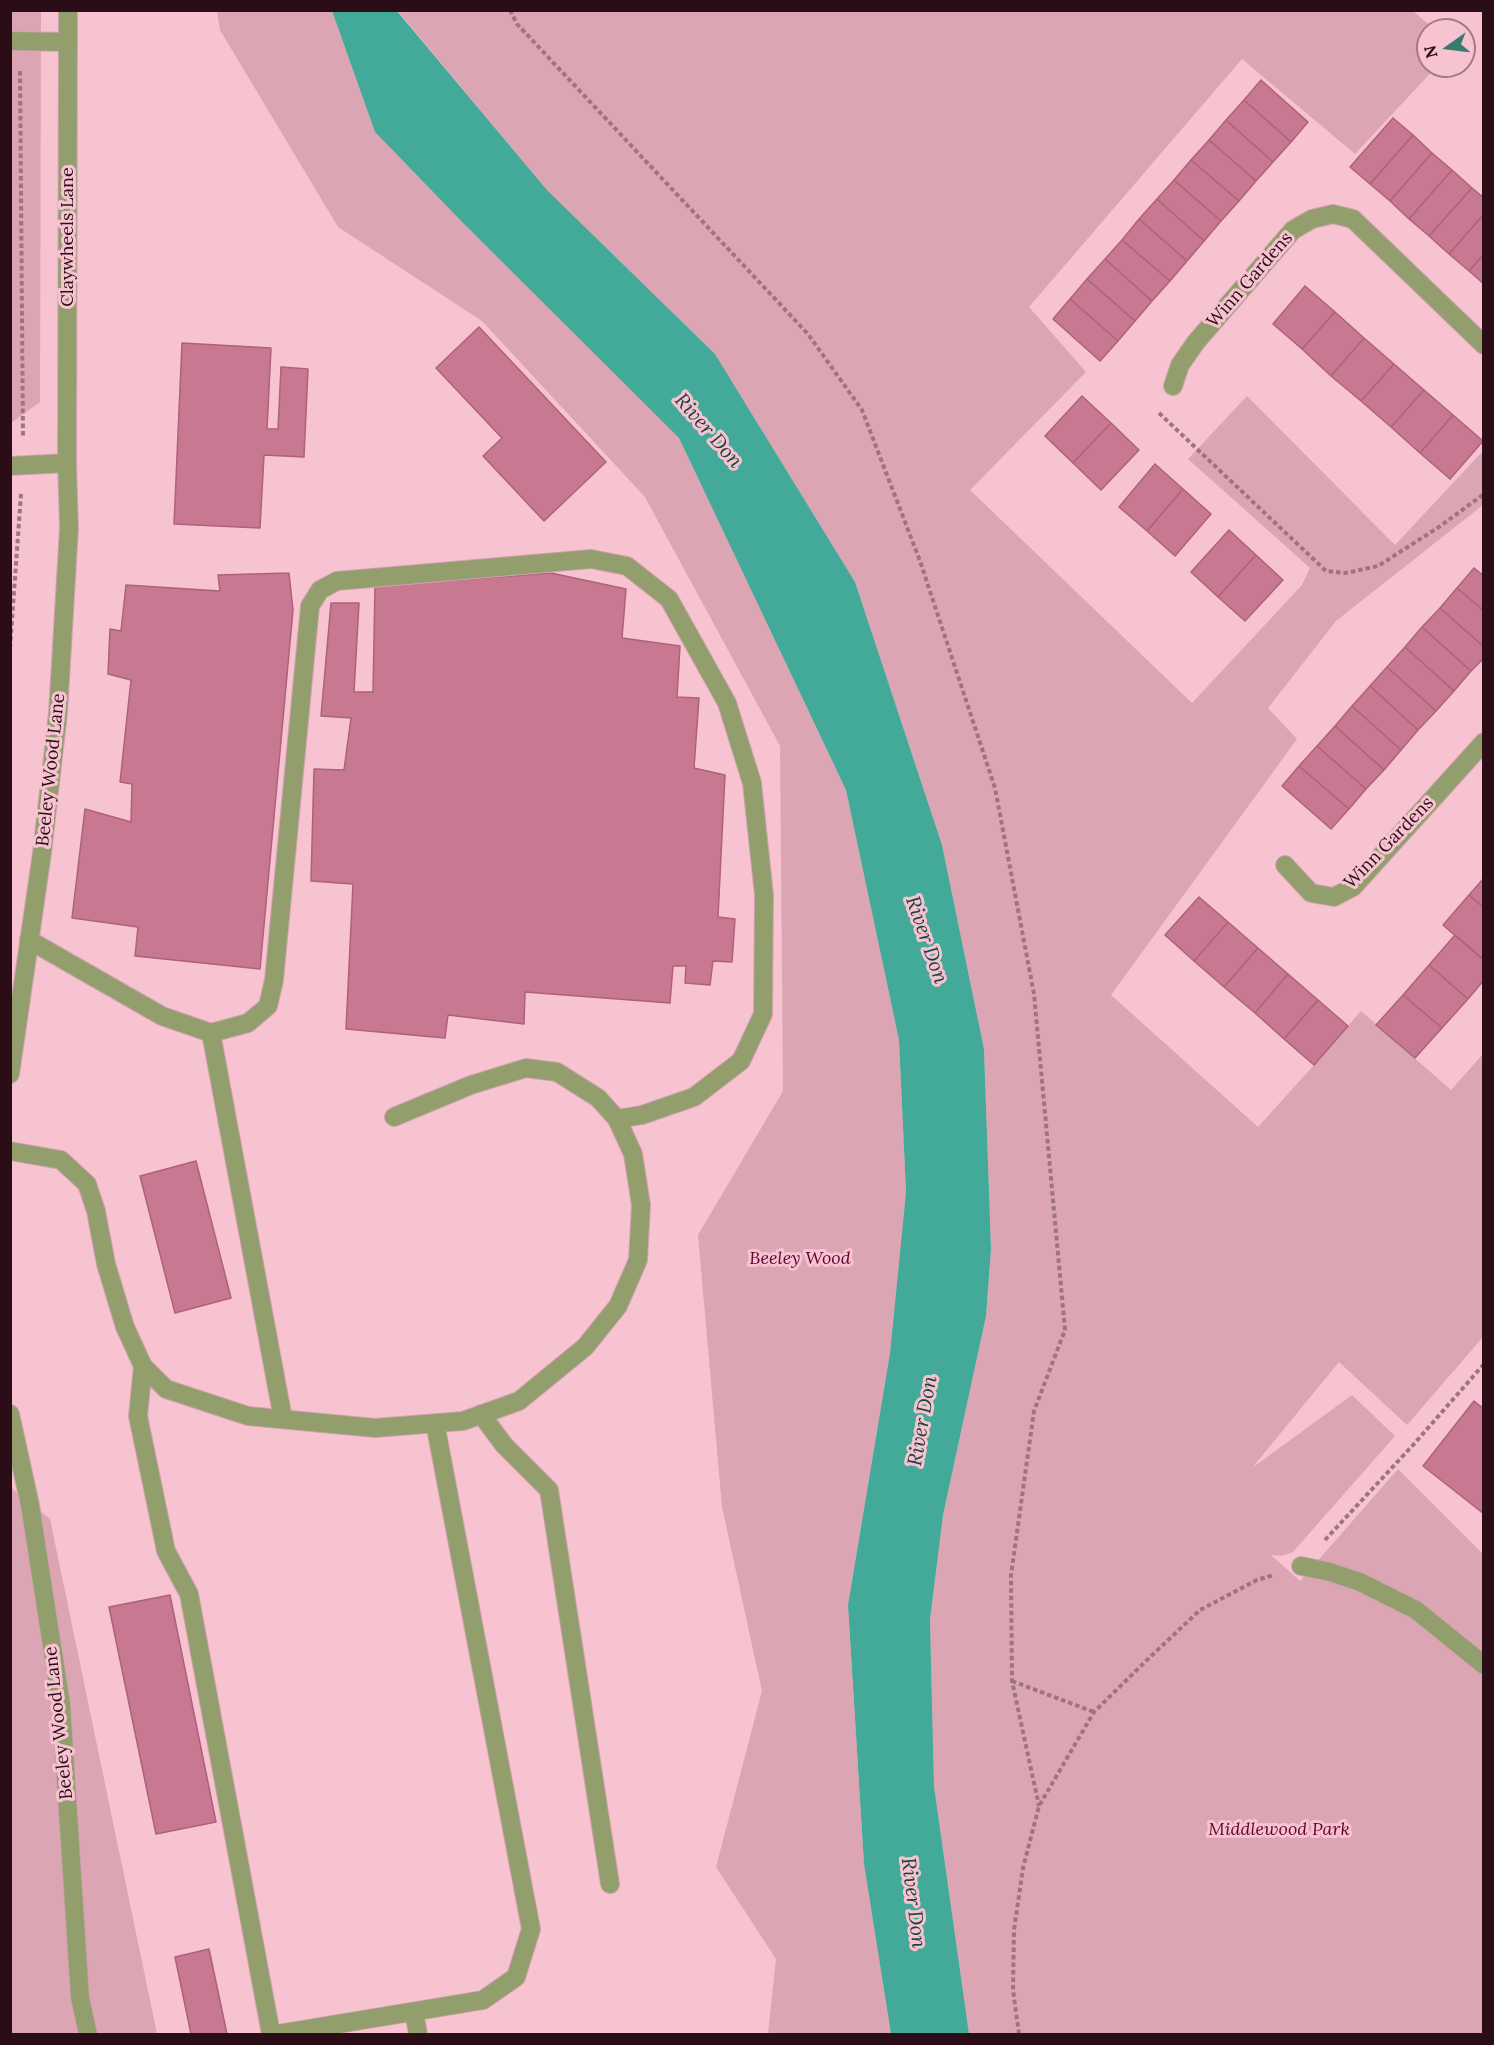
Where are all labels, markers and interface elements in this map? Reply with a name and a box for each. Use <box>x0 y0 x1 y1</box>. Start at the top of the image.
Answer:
north arrow <box>1416 18 1476 78</box>
text: N <box>1419 43 1442 60</box>
street label: Claywheels Lane <box>57 167 79 307</box>
street label: Winn Gardens <box>1203 228 1297 332</box>
water label: River Don <box>669 389 747 473</box>
street label: Beeley Wood Lane <box>32 692 70 848</box>
street label: Winn Gardens <box>1340 792 1438 894</box>
water label: River Don <box>900 893 952 987</box>
park label: Beeley Wood <box>749 1248 851 1270</box>
water label: River Don <box>903 1374 943 1468</box>
street label: Beeley Wood Lane <box>40 1645 78 1801</box>
park label: Middlewood Park <box>1208 1819 1350 1841</box>
water label: River Don <box>896 1856 930 1950</box>

